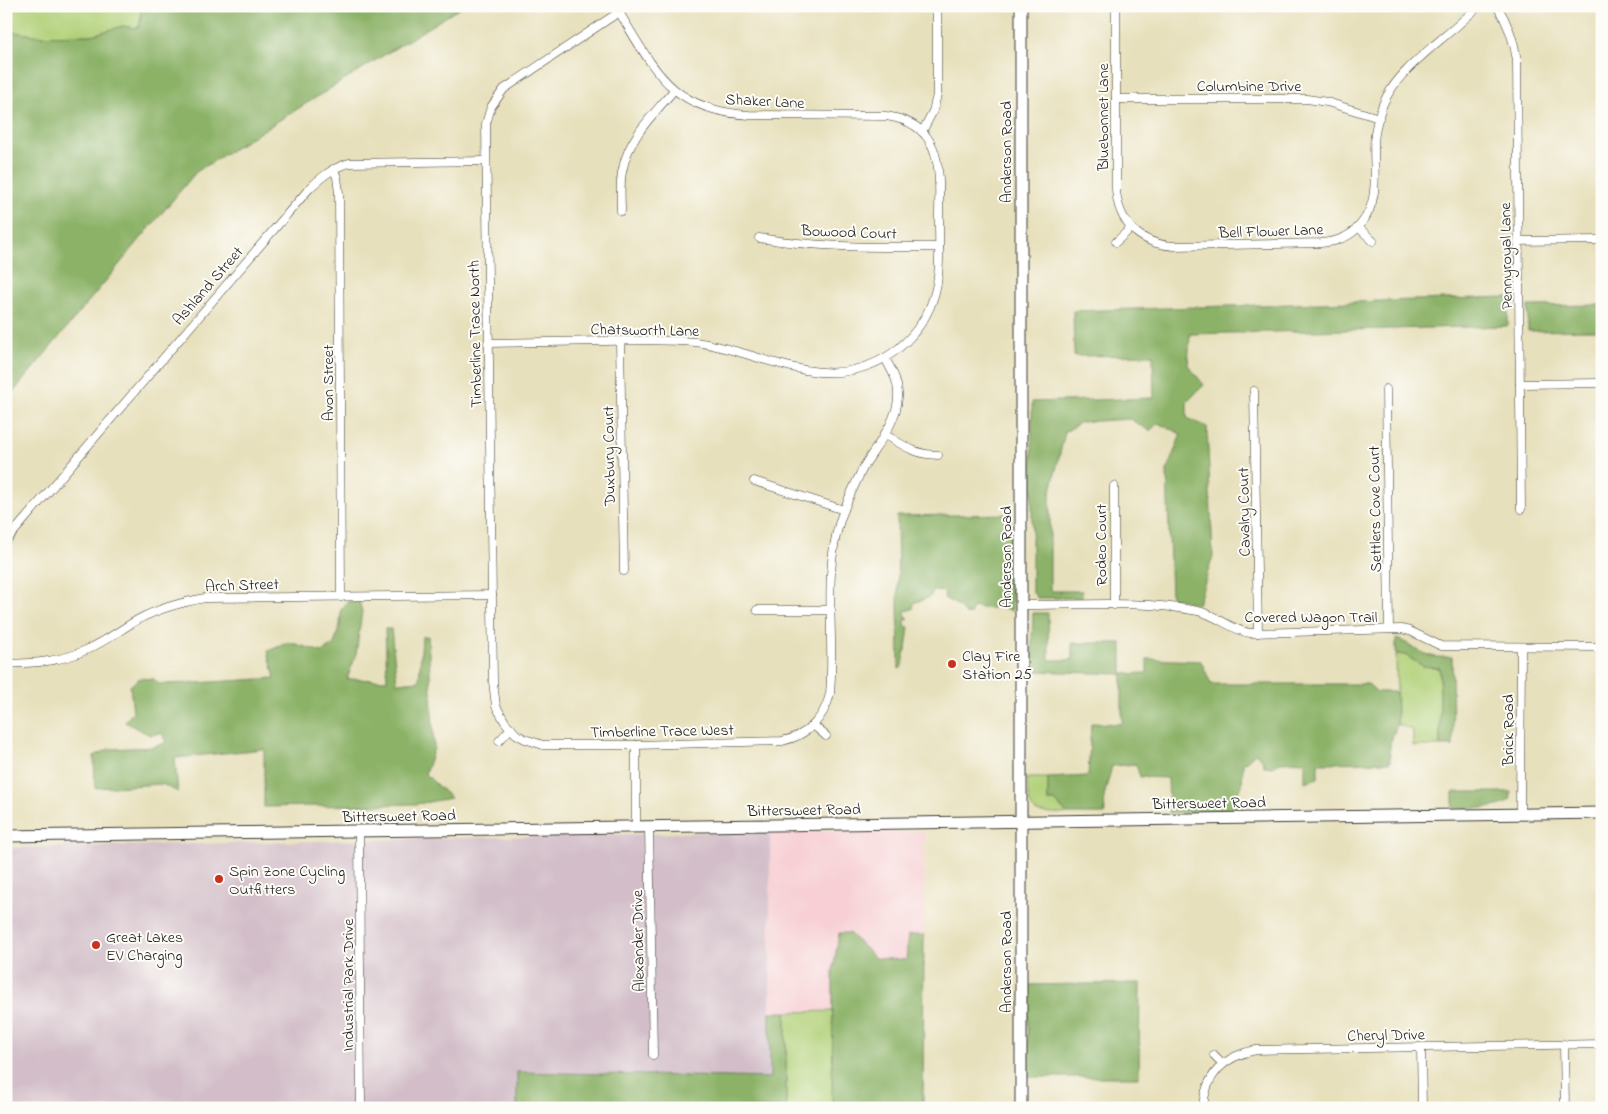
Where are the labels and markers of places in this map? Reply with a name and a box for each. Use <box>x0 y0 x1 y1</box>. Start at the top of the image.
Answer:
place label: Clay Fire Station 25 <box>962 645 1032 687</box>
marker: Clay Fire Station 25 <box>946 658 958 670</box>
place label: Spin Zone Cycling Outfitters <box>229 860 345 902</box>
marker: Spin Zone Cycling Outfitters <box>213 873 225 885</box>
place label: Great Lakes EV Charging <box>106 926 183 968</box>
marker: Great Lakes EV Charging <box>90 939 102 951</box>

